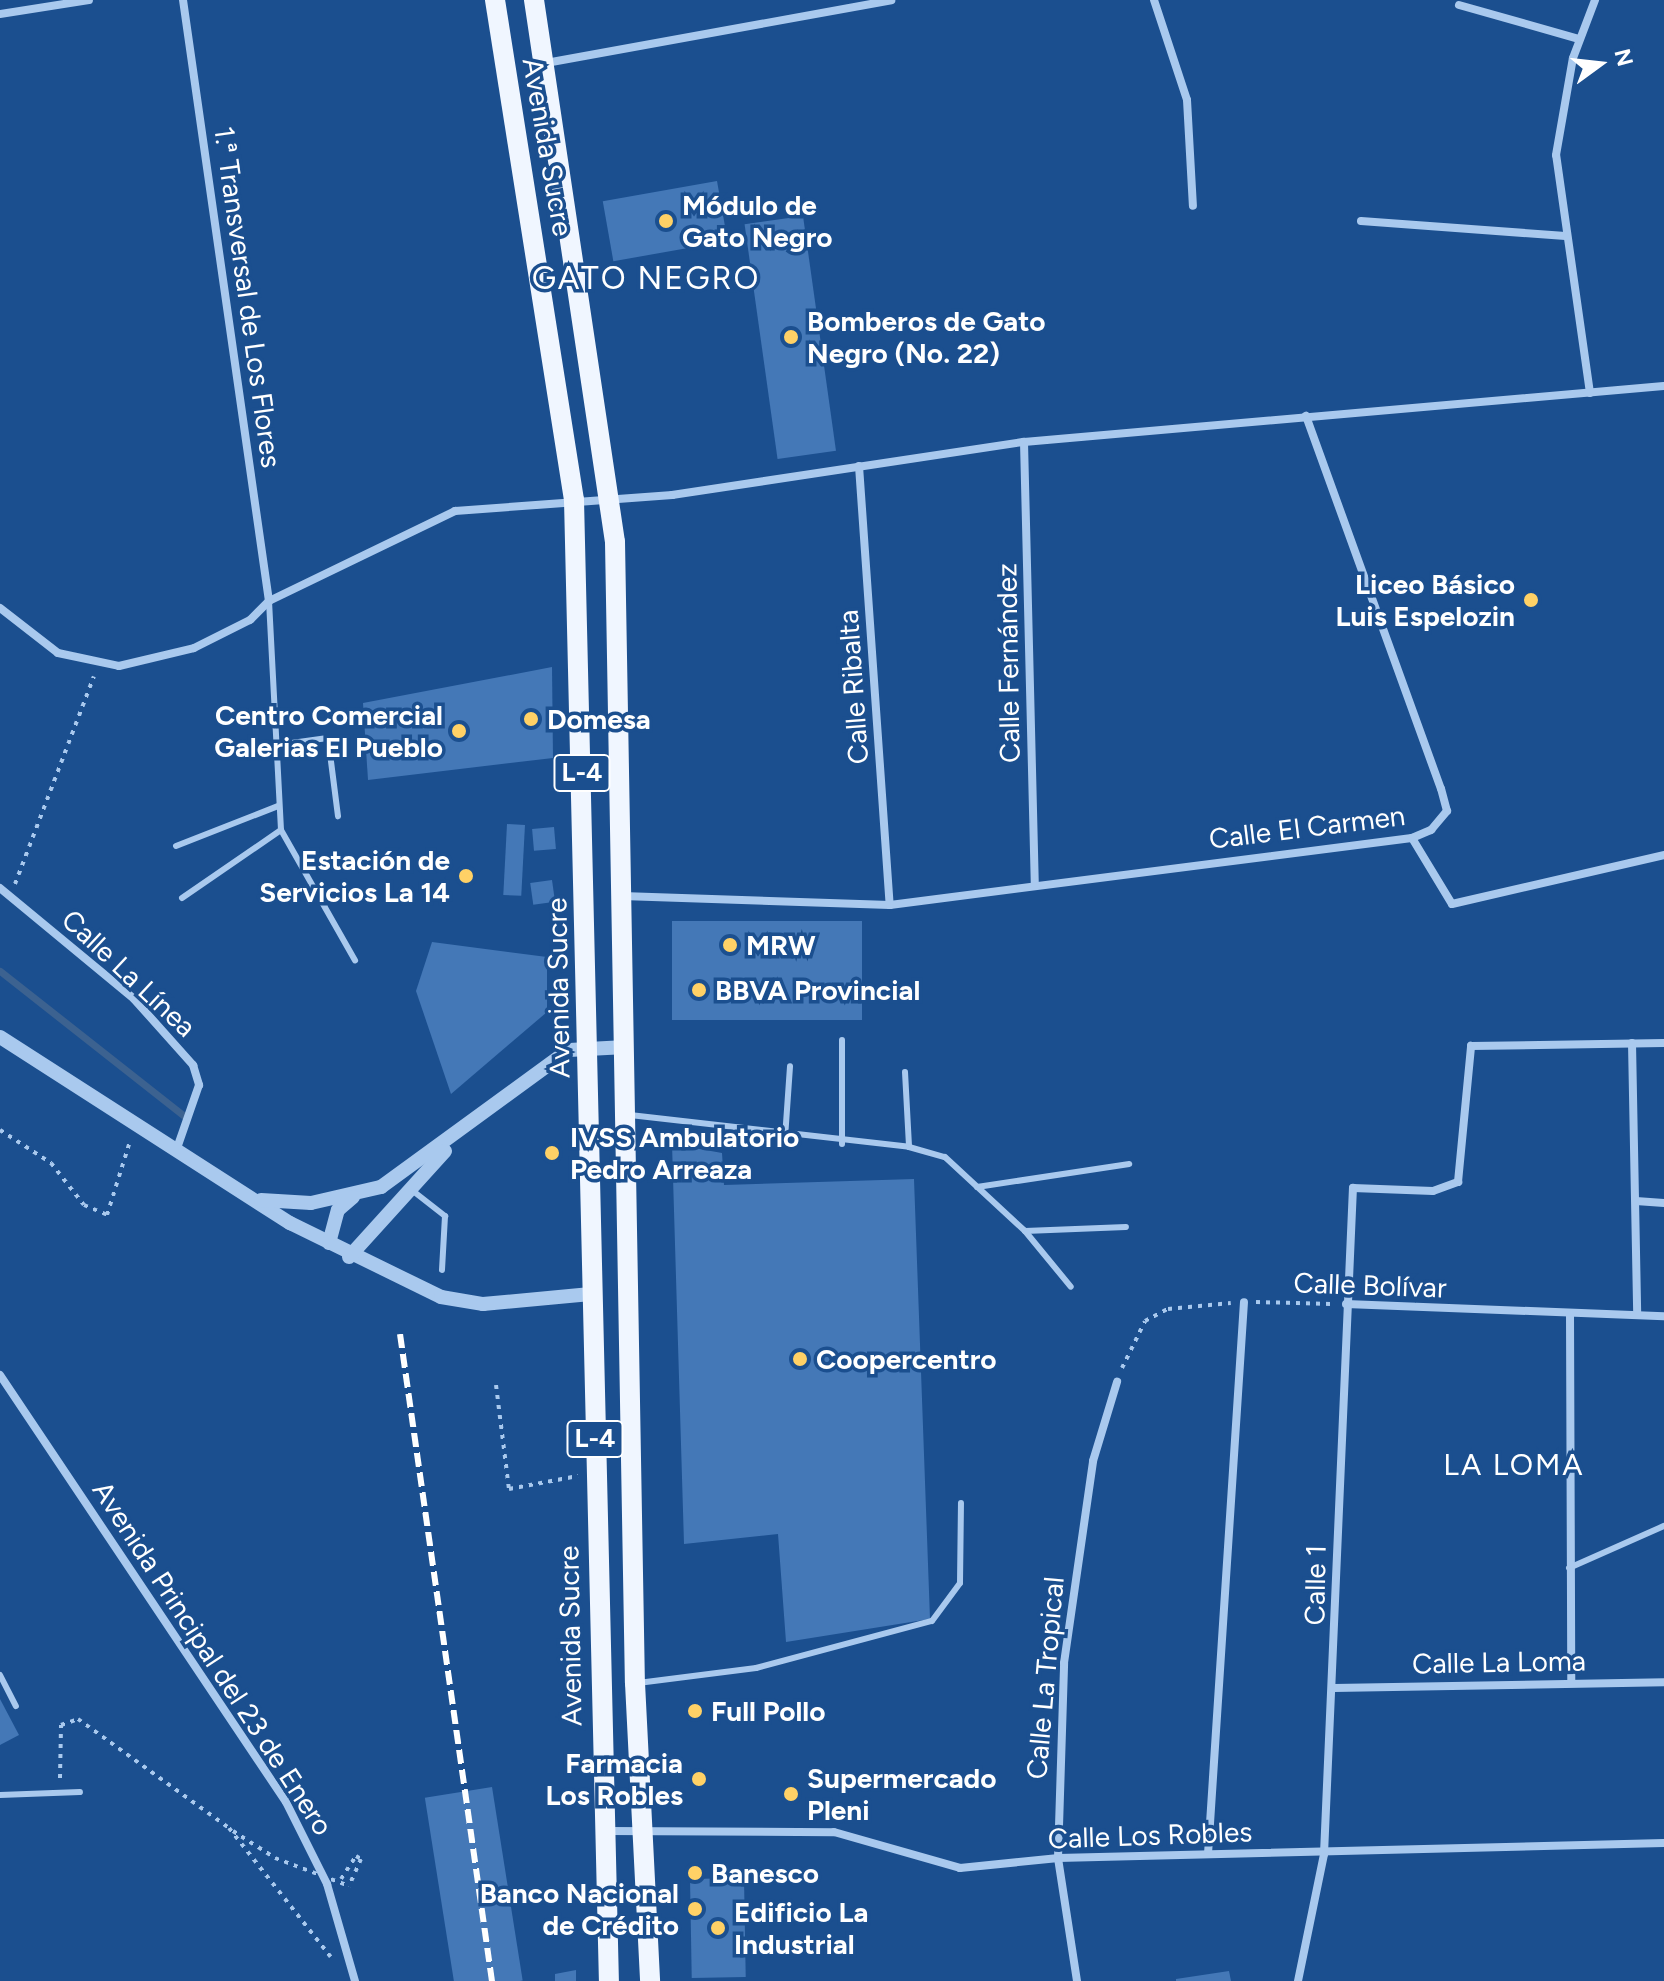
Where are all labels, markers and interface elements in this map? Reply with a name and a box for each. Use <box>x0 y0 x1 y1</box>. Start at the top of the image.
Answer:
north arrow <box>1560 24 1640 104</box>
text: N <box>1608 46 1639 69</box>
street label: Avenida Sucre <box>516 55 580 239</box>
street label: 1.ª Transversal de Los Flores <box>207 124 289 470</box>
place label: Módulo de Gato Negro <box>682 188 833 254</box>
marker: Módulo de Gato Negro <box>657 212 675 230</box>
district label: GATO NEGRO <box>532 259 760 297</box>
place label: Bomberos de Gato Negro (No. 22) <box>807 304 1045 370</box>
marker: Bomberos de Gato Negro (No. 22) <box>782 328 800 346</box>
street label: Calle Fernández <box>989 563 1027 763</box>
place label: Liceo Básico Luis Espelozin <box>1335 567 1515 633</box>
marker: Liceo Básico Luis Espelozin <box>1522 591 1540 609</box>
street label: Calle Ribalta <box>831 609 875 765</box>
place label: Centro Comercial Galerias El Pueblo <box>214 698 443 764</box>
place label: Domesa <box>547 702 651 736</box>
marker: Domesa <box>522 710 540 728</box>
marker: Centro Comercial Galerias El Pueblo <box>450 722 468 740</box>
road number: L-4 <box>552 751 612 795</box>
street label: Calle El Carmen <box>1207 798 1407 856</box>
place label: Estación de Servicios La 14 <box>259 843 450 909</box>
marker: Estación de Servicios La 14 <box>457 867 475 885</box>
street label: Avenida Sucre <box>540 897 576 1079</box>
street label: Calle La Línea <box>55 902 203 1044</box>
place label: MRW <box>746 928 816 962</box>
marker: MRW <box>721 936 739 954</box>
place label: BBVA Provincial <box>715 973 920 1007</box>
marker: BBVA Provincial <box>690 981 708 999</box>
place label: IVSS Ambulatorio Pedro Arreaza <box>570 1120 799 1186</box>
marker: IVSS Ambulatorio Pedro Arreaza <box>541 1142 563 1164</box>
street label: Calle Bolívar <box>1293 1266 1447 1304</box>
place label: Coopercentro <box>816 1342 997 1376</box>
marker: Coopercentro <box>791 1350 809 1368</box>
road number: L-4 <box>565 1417 625 1461</box>
district label: LA LOMA <box>1443 1447 1585 1483</box>
street label: Avenida Principal del 23 de Enero <box>86 1475 340 1841</box>
street label: Calle 1 <box>1297 1544 1333 1626</box>
street label: Avenida Sucre <box>552 1545 588 1727</box>
street label: Calle La Tropical <box>1019 1575 1071 1781</box>
street label: Calle La Loma <box>1412 1644 1586 1680</box>
place label: Full Pollo <box>711 1694 825 1728</box>
marker: Full Pollo <box>686 1702 704 1720</box>
place label: Farmacia Los Robles <box>546 1746 683 1812</box>
place label: Supermercado Pleni <box>807 1761 997 1827</box>
marker: Farmacia Los Robles <box>690 1770 708 1788</box>
marker: Supermercado Pleni <box>782 1785 800 1803</box>
street label: Calle Los Robles <box>1047 1815 1253 1855</box>
place label: Banesco <box>711 1856 819 1890</box>
marker: Banesco <box>686 1864 704 1882</box>
place label: Banco Nacional de Crédito <box>480 1876 679 1942</box>
place label: Edificio La Industrial <box>734 1895 868 1961</box>
marker: Banco Nacional de Crédito <box>686 1900 704 1918</box>
marker: Edificio La Industrial <box>709 1919 727 1937</box>

